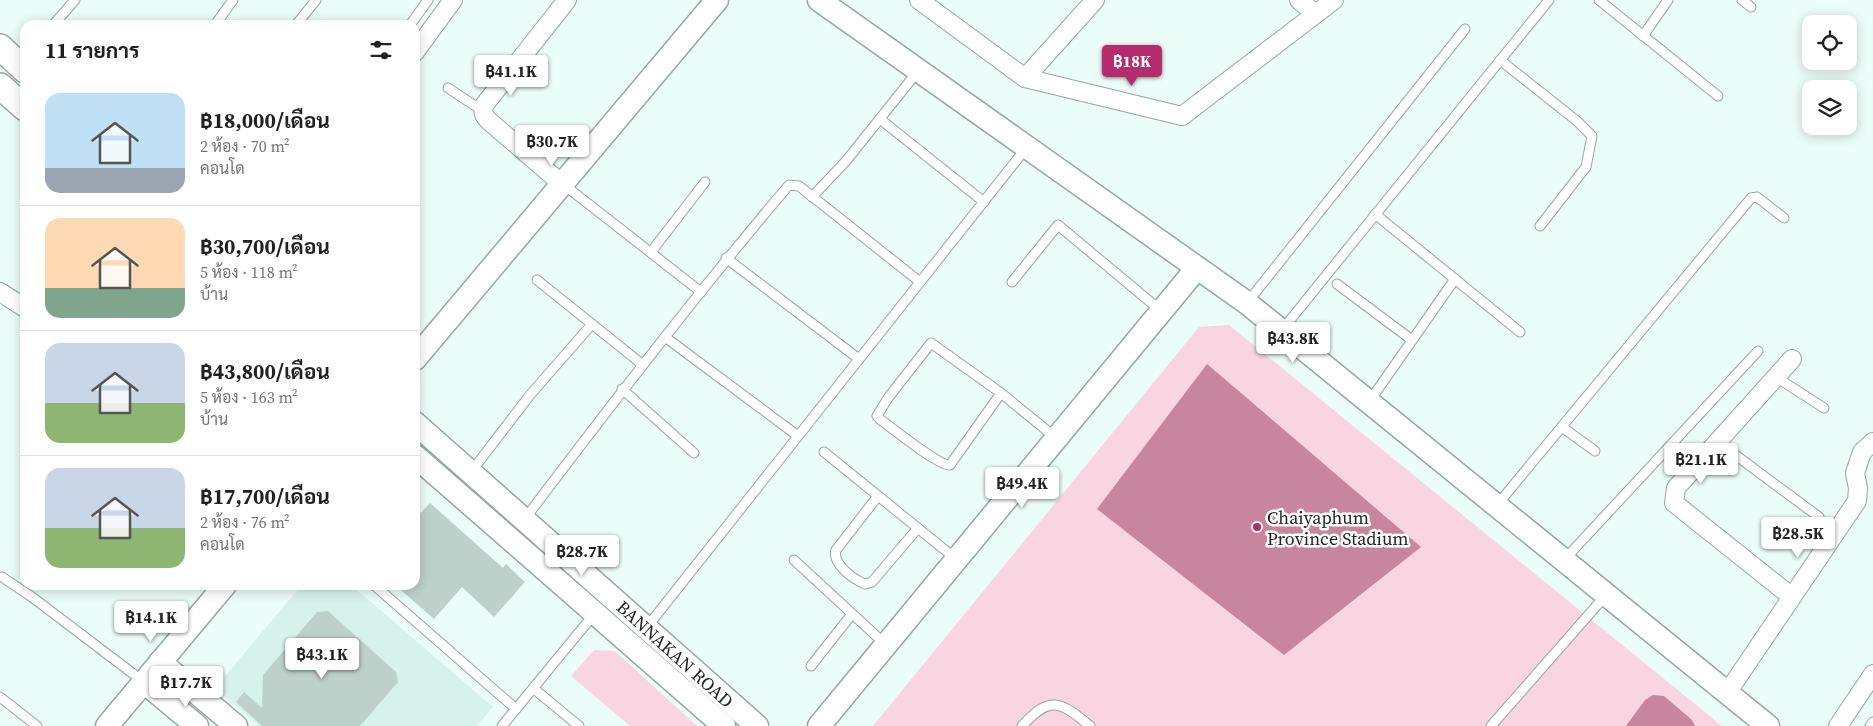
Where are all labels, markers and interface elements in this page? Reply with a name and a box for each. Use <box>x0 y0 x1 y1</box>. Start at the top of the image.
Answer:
map controls <box>1802 15 1857 135</box>
button: locate <box>1802 15 1857 70</box>
text: 11 รายการ <box>45 36 139 65</box>
icon: filters <box>367 36 395 64</box>
pin: ฿18K <box>1102 44 1162 87</box>
text: ฿18K <box>1113 50 1151 72</box>
pin: ฿41.1K <box>470 54 552 97</box>
text: ฿41.1K <box>485 60 537 82</box>
button: layers <box>1802 80 1857 135</box>
text: ฿18,000/เดือน <box>200 106 330 135</box>
icon: home <box>85 113 145 173</box>
pin: ฿30.7K <box>511 124 593 167</box>
text: ฿30.7K <box>526 130 578 152</box>
text: 2 ห้อง · 70 m² <box>200 135 290 157</box>
text: คอนโด <box>200 157 245 179</box>
text: ฿30,700/เดือน <box>200 232 330 261</box>
icon: home <box>85 238 145 298</box>
text: 5 ห้อง · 118 m² <box>200 261 298 283</box>
text: บ้าน <box>200 283 228 305</box>
pin: ฿43.8K <box>1252 322 1334 364</box>
text: ฿43.8K <box>1267 327 1319 349</box>
text: ฿43,800/เดือน <box>200 357 330 386</box>
icon: home <box>85 363 145 423</box>
text: 5 ห้อง · 163 m² <box>200 386 298 408</box>
text: บ้าน <box>200 408 228 430</box>
pin: ฿21.1K <box>1660 442 1742 485</box>
text: ฿21.1K <box>1675 448 1727 470</box>
pin: ฿49.4K <box>981 466 1063 509</box>
text: ฿49.4K <box>996 472 1048 494</box>
text: ฿17,700/เดือน <box>200 482 330 511</box>
icon: home <box>85 488 145 548</box>
place label: Chaiyaphum Province Stadium <box>1267 505 1409 551</box>
text: 2 ห้อง · 76 m² <box>200 511 290 533</box>
pin: ฿28.5K <box>1757 516 1839 559</box>
marker: Chaiyaphum Province Stadium <box>1251 521 1263 533</box>
text: ฿28.5K <box>1772 522 1824 544</box>
text: คอนโด <box>200 533 245 555</box>
pin: ฿28.7K <box>541 534 623 577</box>
text: ฿28.7K <box>556 540 608 562</box>
street label: BANNAKAN ROAD <box>611 595 739 713</box>
pin: ฿14.1K <box>110 600 192 643</box>
text: ฿14.1K <box>125 606 177 628</box>
pin: ฿43.1K <box>281 638 363 680</box>
text: ฿43.1K <box>296 643 348 665</box>
pin: ฿17.7K <box>145 666 227 708</box>
text: ฿17.7K <box>160 671 212 693</box>

